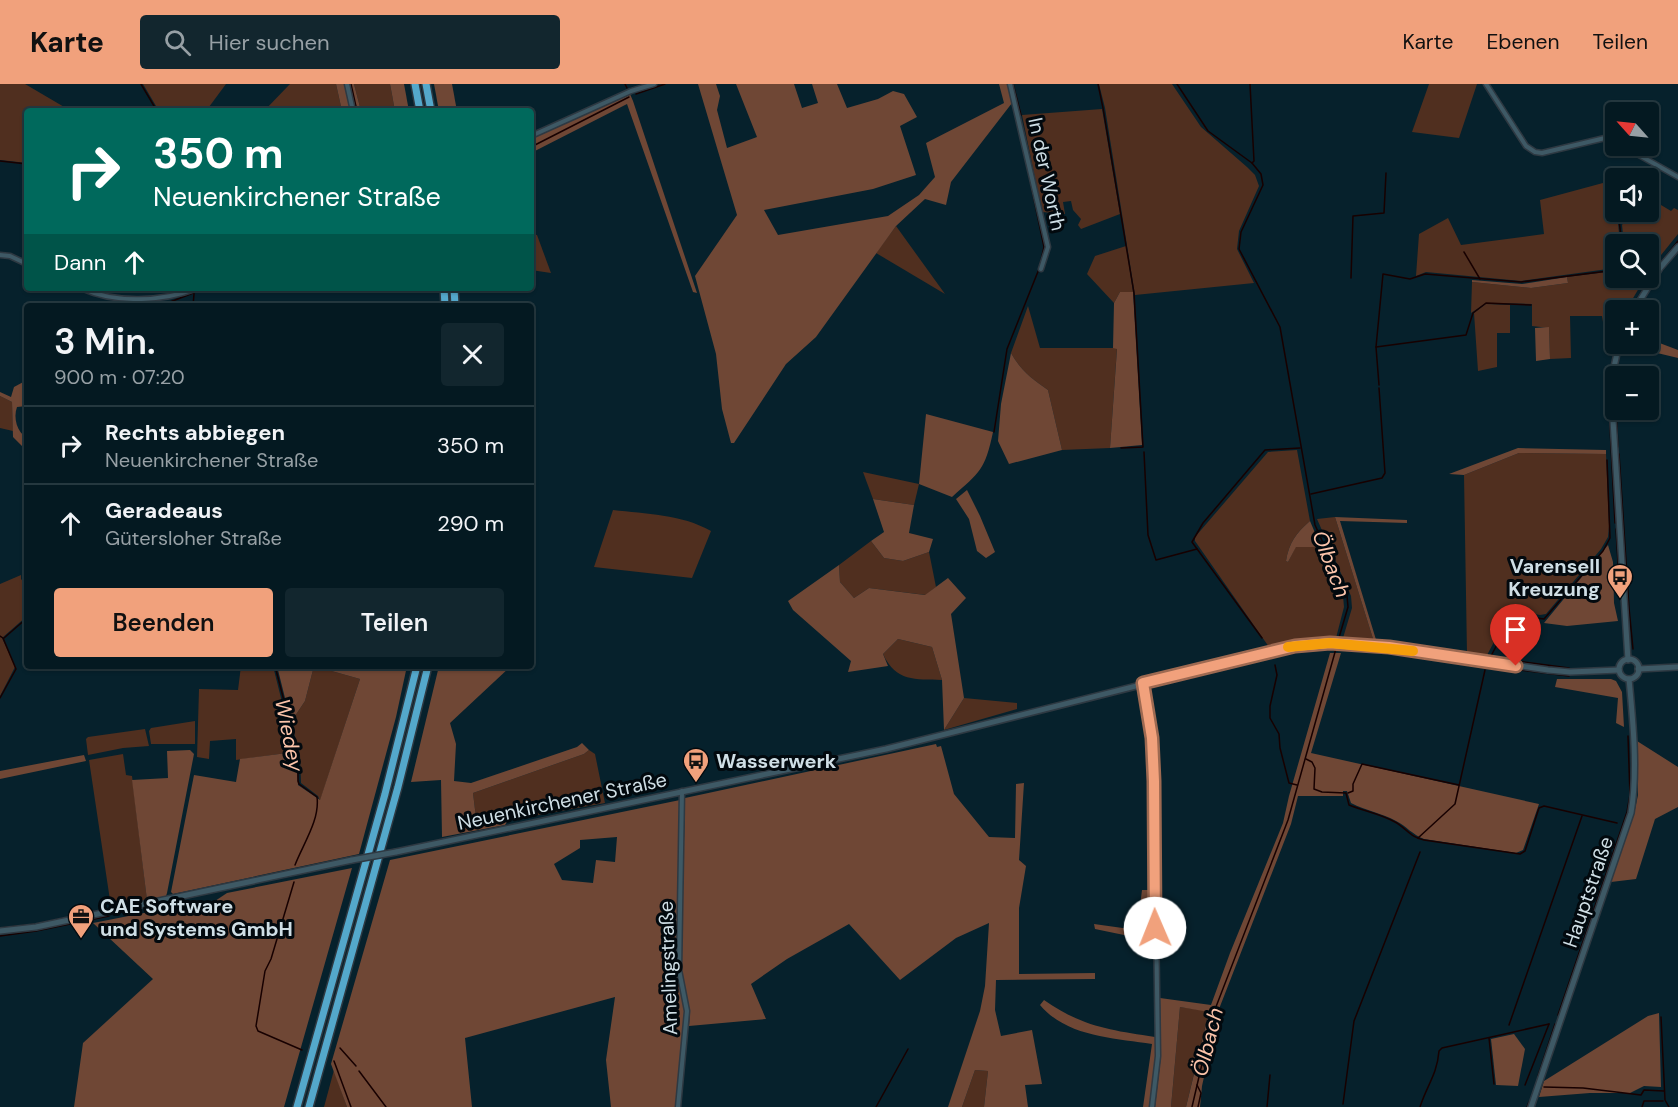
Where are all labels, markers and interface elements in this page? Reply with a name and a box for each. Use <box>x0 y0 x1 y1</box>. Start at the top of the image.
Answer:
search box <box>140 15 560 69</box>
text: Karte <box>30 24 104 61</box>
icon: search <box>161 26 194 59</box>
text: Hier suchen <box>209 28 330 57</box>
text: Karte <box>1403 28 1453 56</box>
text: Ebenen <box>1486 28 1559 56</box>
text: Teilen <box>1592 28 1648 56</box>
north arrow <box>1605 102 1659 156</box>
map controls <box>1605 102 1659 420</box>
street label: In der Worth <box>1022 115 1072 233</box>
text: 350 m <box>153 126 283 181</box>
icon: right <box>54 132 132 210</box>
button: sound <box>1605 168 1659 222</box>
text: Neuenkirchener Straße <box>153 179 441 214</box>
button: search <box>1605 234 1659 288</box>
icon: ahead <box>118 246 151 279</box>
text: Dann <box>54 248 106 277</box>
button: + <box>1605 300 1659 354</box>
text: 3 Min. <box>54 318 156 365</box>
button: close <box>441 323 504 386</box>
text: 900 m · 07:20 <box>54 364 185 390</box>
button: − <box>1605 366 1659 420</box>
text: Rechts abbiegen <box>105 418 285 447</box>
icon: right <box>54 429 87 462</box>
text: 350 m <box>437 431 504 460</box>
text: Neuenkirchener Straße <box>105 447 318 473</box>
text: Geradeaus <box>105 496 223 525</box>
icon: ahead <box>54 507 87 540</box>
text: 290 m <box>437 509 504 538</box>
text: Gütersloher Straße <box>105 525 282 551</box>
water label: Ölbach <box>1305 526 1357 602</box>
place label: Varensell Kreuzung <box>1508 553 1600 602</box>
bus stop icon: Varensell Kreuzung <box>1605 562 1635 600</box>
button: Beenden <box>54 588 273 657</box>
button: Teilen <box>285 588 504 657</box>
pin <box>1490 604 1541 666</box>
icon: arrive <box>1499 613 1532 646</box>
water label: Wiedey <box>268 696 310 775</box>
bus stop icon: Wasserwerk <box>681 746 711 784</box>
place label: Wasserwerk <box>716 748 837 774</box>
street label: Neuenkirchener Straße <box>455 766 669 836</box>
street label: Hauptstraße <box>1557 833 1619 951</box>
place label: CAE Software und Systems GmbH <box>100 893 293 942</box>
position arrow <box>1123 896 1187 960</box>
street label: Amelingstraße <box>653 900 683 1036</box>
office icon: CAE Software und Systems GmbH <box>66 902 96 940</box>
water label: Ölbach <box>1186 1005 1230 1079</box>

